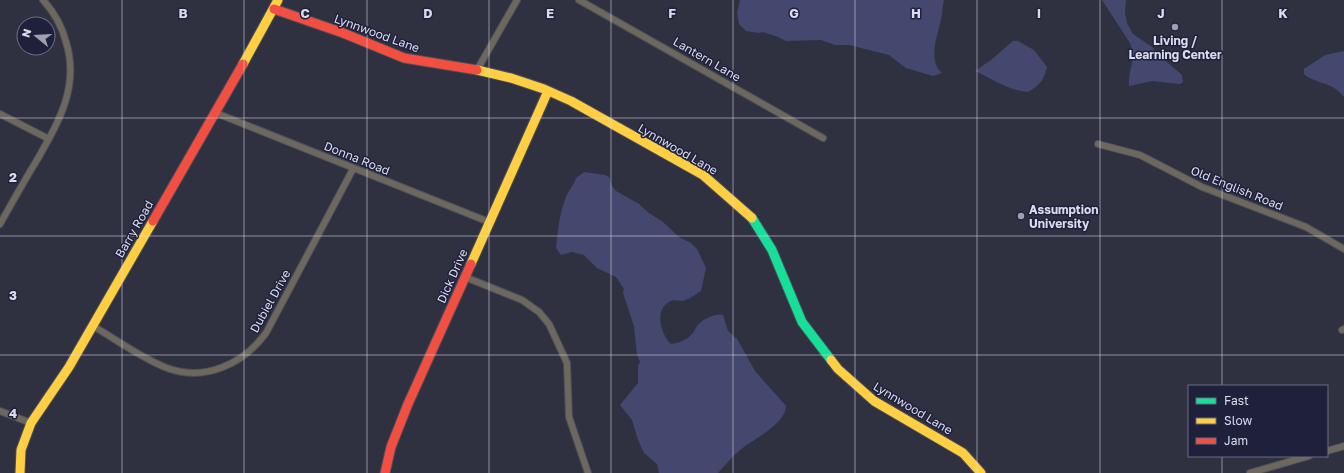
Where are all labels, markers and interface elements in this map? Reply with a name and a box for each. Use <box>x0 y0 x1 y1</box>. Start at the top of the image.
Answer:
text: B <box>178 5 188 21</box>
text: C <box>300 5 310 21</box>
text: D <box>423 5 433 21</box>
text: E <box>546 5 554 21</box>
text: F <box>668 5 676 21</box>
text: G <box>789 5 799 21</box>
text: H <box>911 5 921 21</box>
text: I <box>1037 5 1041 21</box>
text: J <box>1157 5 1165 21</box>
text: K <box>1278 5 1288 21</box>
street label: Lynnwood Lane <box>332 11 422 55</box>
north arrow <box>16 16 56 56</box>
marker: Living / Learning Center <box>1170 22 1180 32</box>
text: N <box>19 27 33 39</box>
place label: Living / Learning Center <box>1128 33 1222 62</box>
street label: Lantern Lane <box>670 34 744 84</box>
street label: Lynnwood Lane <box>635 120 721 178</box>
street label: Donna Road <box>322 138 392 178</box>
street label: Old English Road <box>1189 163 1285 213</box>
text: 2 <box>9 169 17 185</box>
street label: Barry Road <box>112 198 156 260</box>
place label: Assumption University <box>1029 202 1098 231</box>
marker: Assumption University <box>1016 211 1026 221</box>
street label: Dick Drive <box>433 247 471 305</box>
street label: Dubiel Drive <box>247 267 293 335</box>
text: 3 <box>9 287 17 303</box>
street label: Lynnwood Lane <box>871 378 955 438</box>
legend <box>1188 385 1328 457</box>
text: Fast <box>1224 393 1249 408</box>
text: 4 <box>9 405 17 421</box>
text: Slow <box>1224 413 1252 428</box>
text: Jam <box>1224 433 1248 448</box>

